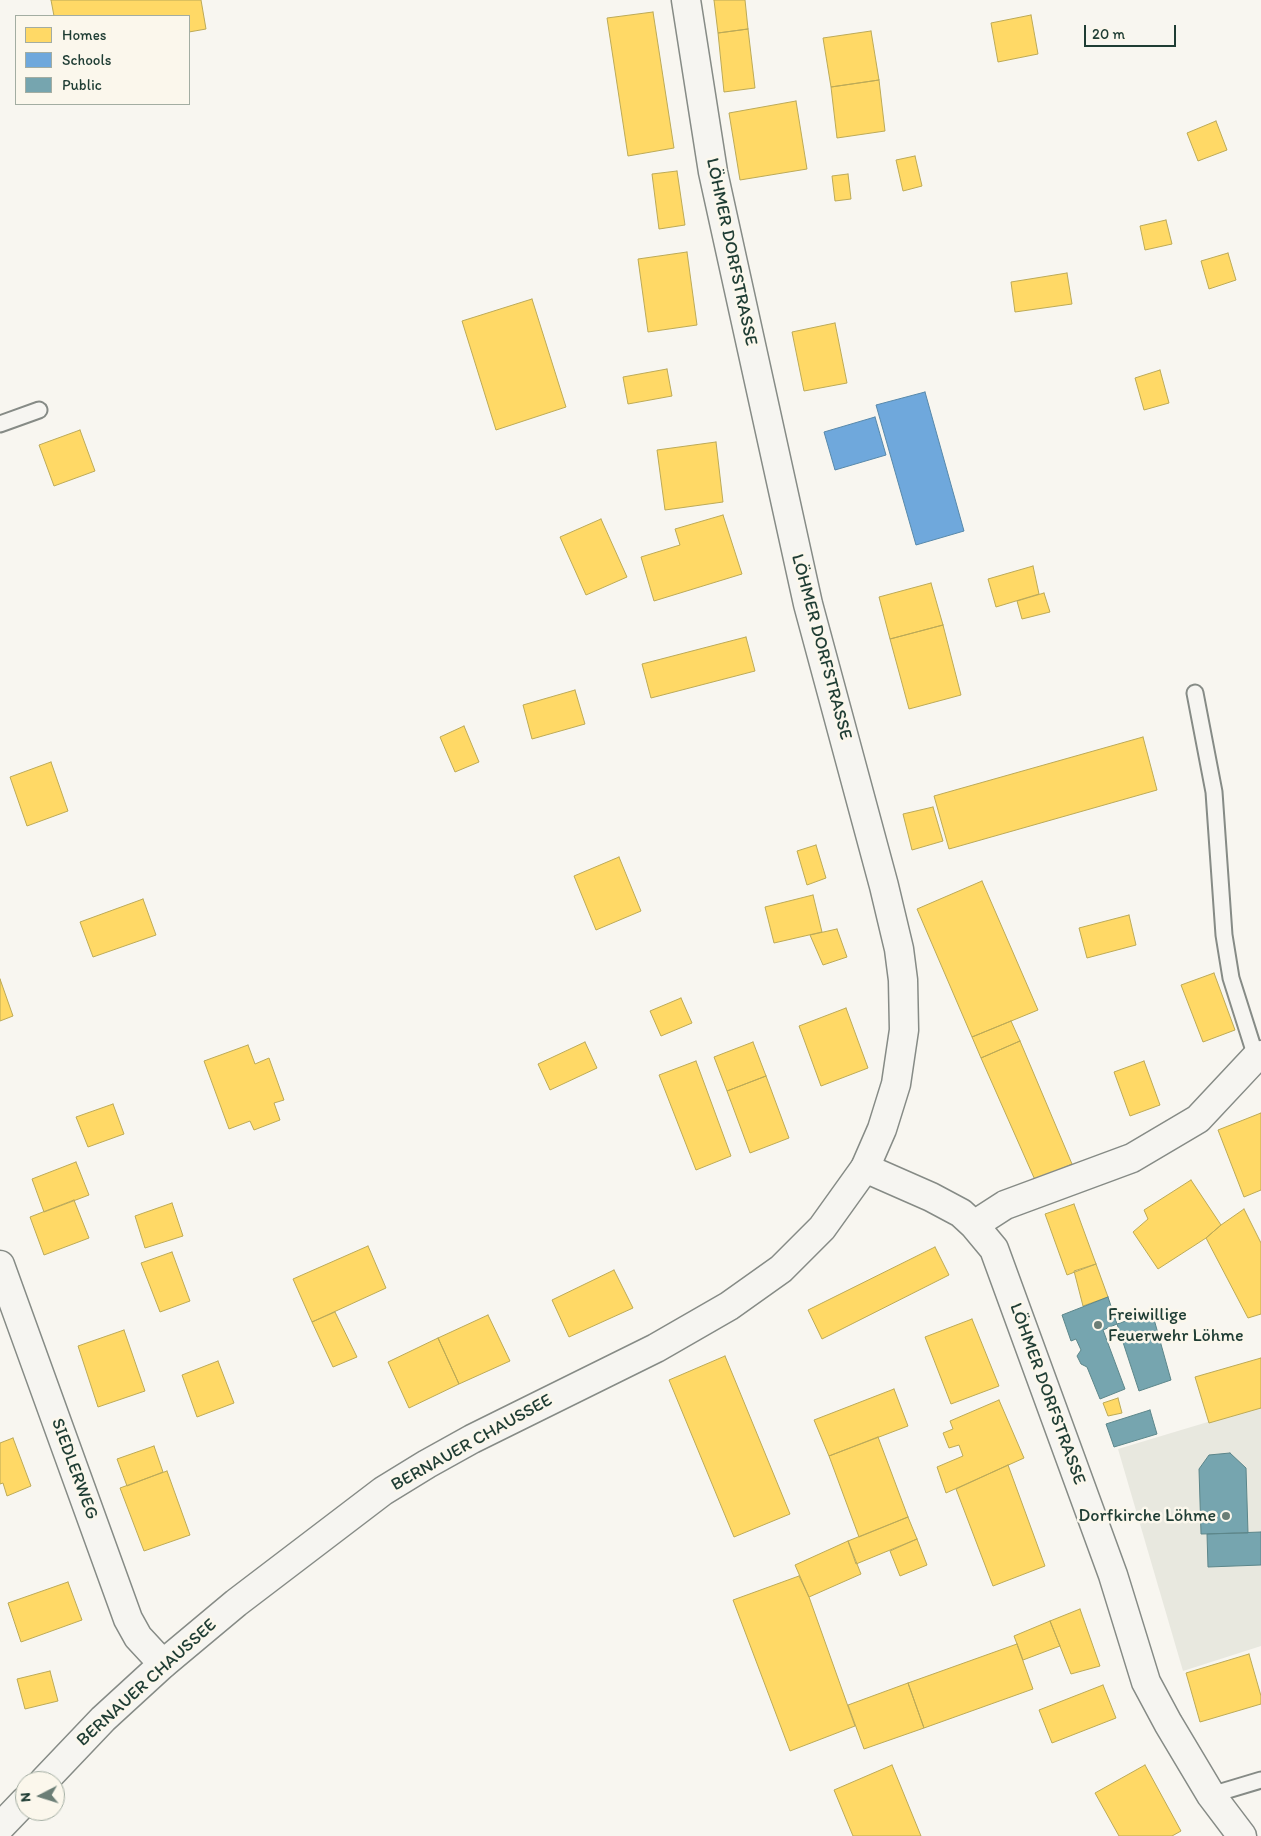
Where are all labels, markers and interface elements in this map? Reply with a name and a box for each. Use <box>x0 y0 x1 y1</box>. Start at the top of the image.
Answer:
legend <box>15 15 190 105</box>
scale bar <box>1086 15 1178 47</box>
text: 20 m <box>1092 25 1125 43</box>
text: Homes <box>62 26 106 44</box>
text: Schools <box>62 51 111 69</box>
text: Public <box>62 76 102 94</box>
street label: LÖHMER DORFSTRASSE <box>701 156 761 348</box>
street label: LÖHMER DORFSTRASSE <box>786 552 856 742</box>
street label: LÖHMER DORFSTRASSE <box>1004 1300 1090 1488</box>
place label: Freiwillige Feuerwehr Löhme <box>1108 1304 1244 1346</box>
marker: Freiwillige Feuerwehr Löhme <box>1092 1319 1104 1331</box>
street label: BERNAUER CHAUSSEE <box>388 1390 556 1496</box>
street label: SIEDLERWEG <box>46 1416 102 1522</box>
place label: Dorfkirche Löhme <box>1078 1505 1216 1527</box>
marker: Dorfkirche Löhme <box>1220 1510 1232 1522</box>
street label: BERNAUER CHAUSSEE <box>73 1614 221 1752</box>
north arrow <box>15 1771 65 1821</box>
text: N <box>17 1792 34 1803</box>

